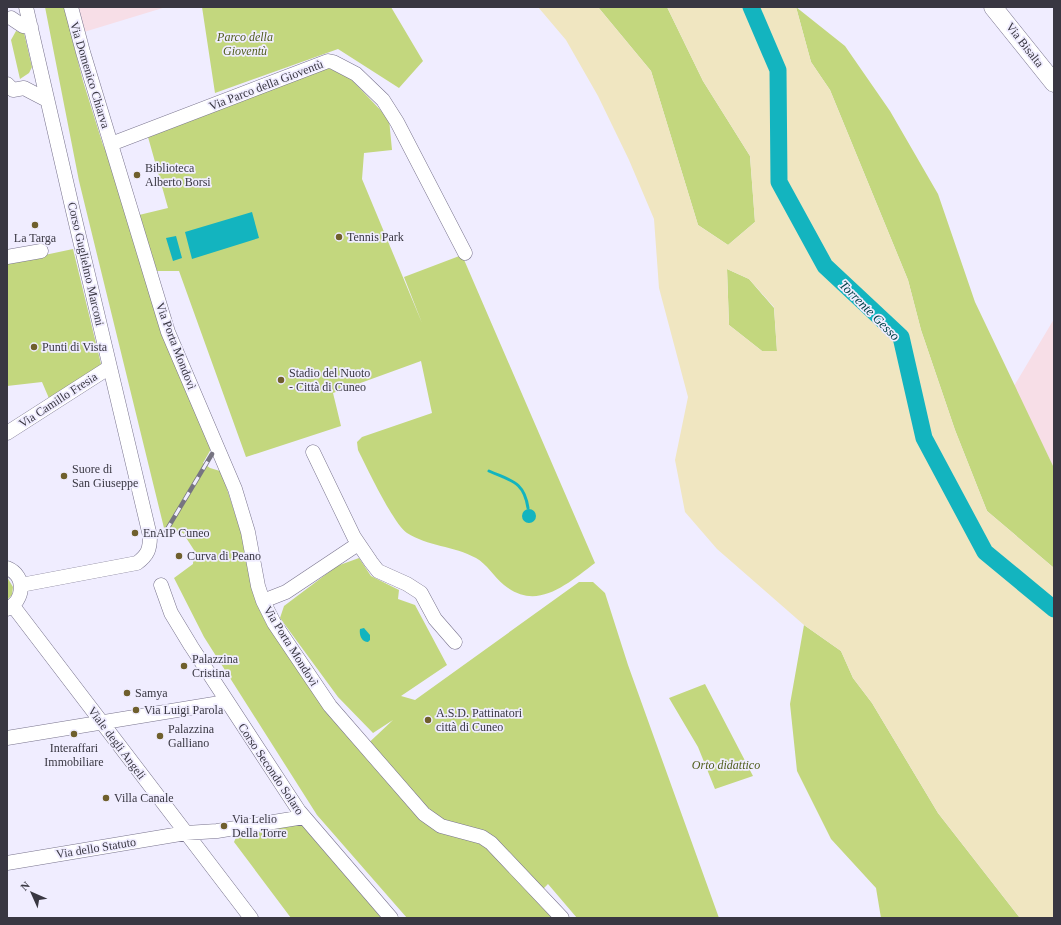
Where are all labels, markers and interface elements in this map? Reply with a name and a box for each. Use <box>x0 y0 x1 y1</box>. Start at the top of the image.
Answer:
street label: Via Domenico Chiarva <box>67 20 113 131</box>
street label: Via Bisalta <box>1003 20 1047 71</box>
park label: Parco della Gioventù <box>216 30 273 58</box>
street label: Via Parco della Gioventù <box>207 57 325 113</box>
place label: Biblioteca Alberto Borsi <box>145 161 211 189</box>
marker: Biblioteca Alberto Borsi <box>132 170 142 180</box>
street label: Corso Guglielmo Marconi <box>65 201 107 328</box>
marker: La Targa <box>30 220 40 230</box>
place label: Tennis Park <box>347 230 404 244</box>
place label: La Targa <box>14 231 57 245</box>
marker: Tennis Park <box>334 232 344 242</box>
water label: Torrente Gesso <box>836 277 903 344</box>
street label: Via Porta Mondovì <box>153 301 199 392</box>
place label: Punti di Vista <box>42 340 108 354</box>
marker: Punti di Vista <box>29 342 39 352</box>
place label: Stadio del Nuoto - Città di Cuneo <box>289 366 370 394</box>
street label: Via Camillo Fresia <box>16 369 100 431</box>
marker: Stadio del Nuoto - Città di Cuneo <box>276 375 286 385</box>
place label: Suore di San Giuseppe <box>72 462 138 490</box>
marker: Suore di San Giuseppe <box>59 471 69 481</box>
place label: EnAIP Cuneo <box>143 526 210 540</box>
marker: EnAIP Cuneo <box>130 528 140 538</box>
place label: Curva di Peano <box>187 549 261 563</box>
marker: Curva di Peano <box>174 551 184 561</box>
street label: Via Porta Mondovì <box>261 603 322 689</box>
place label: Palazzina Cristina <box>192 652 239 680</box>
marker: Palazzina Cristina <box>179 661 189 671</box>
place label: Samya <box>135 686 168 700</box>
marker: Samya <box>122 688 132 698</box>
place label: Via Luigi Parola <box>144 703 224 717</box>
street label: Viale degli Angeli <box>85 704 149 783</box>
marker: Via Luigi Parola <box>131 705 141 715</box>
place label: A.S.D. Pattinatori città di Cuneo <box>436 706 523 734</box>
marker: A.S.D. Pattinatori città di Cuneo <box>423 715 433 725</box>
street label: Corso Secondo Solaro <box>235 721 307 817</box>
place label: Palazzina Galliano <box>168 722 215 750</box>
marker: Interaffari Immobiliare <box>69 729 79 739</box>
marker: Palazzina Galliano <box>155 731 165 741</box>
place label: Interaffari Immobiliare <box>44 741 104 769</box>
park label: Orto didattico <box>692 758 760 772</box>
place label: Villa Canale <box>114 791 174 805</box>
marker: Villa Canale <box>101 793 111 803</box>
place label: Via Lelio Della Torre <box>232 812 287 840</box>
marker: Via Lelio Della Torre <box>219 821 229 831</box>
street label: Via dello Statuto <box>55 835 137 861</box>
north arrow <box>12 873 52 913</box>
text: N <box>18 879 32 893</box>

